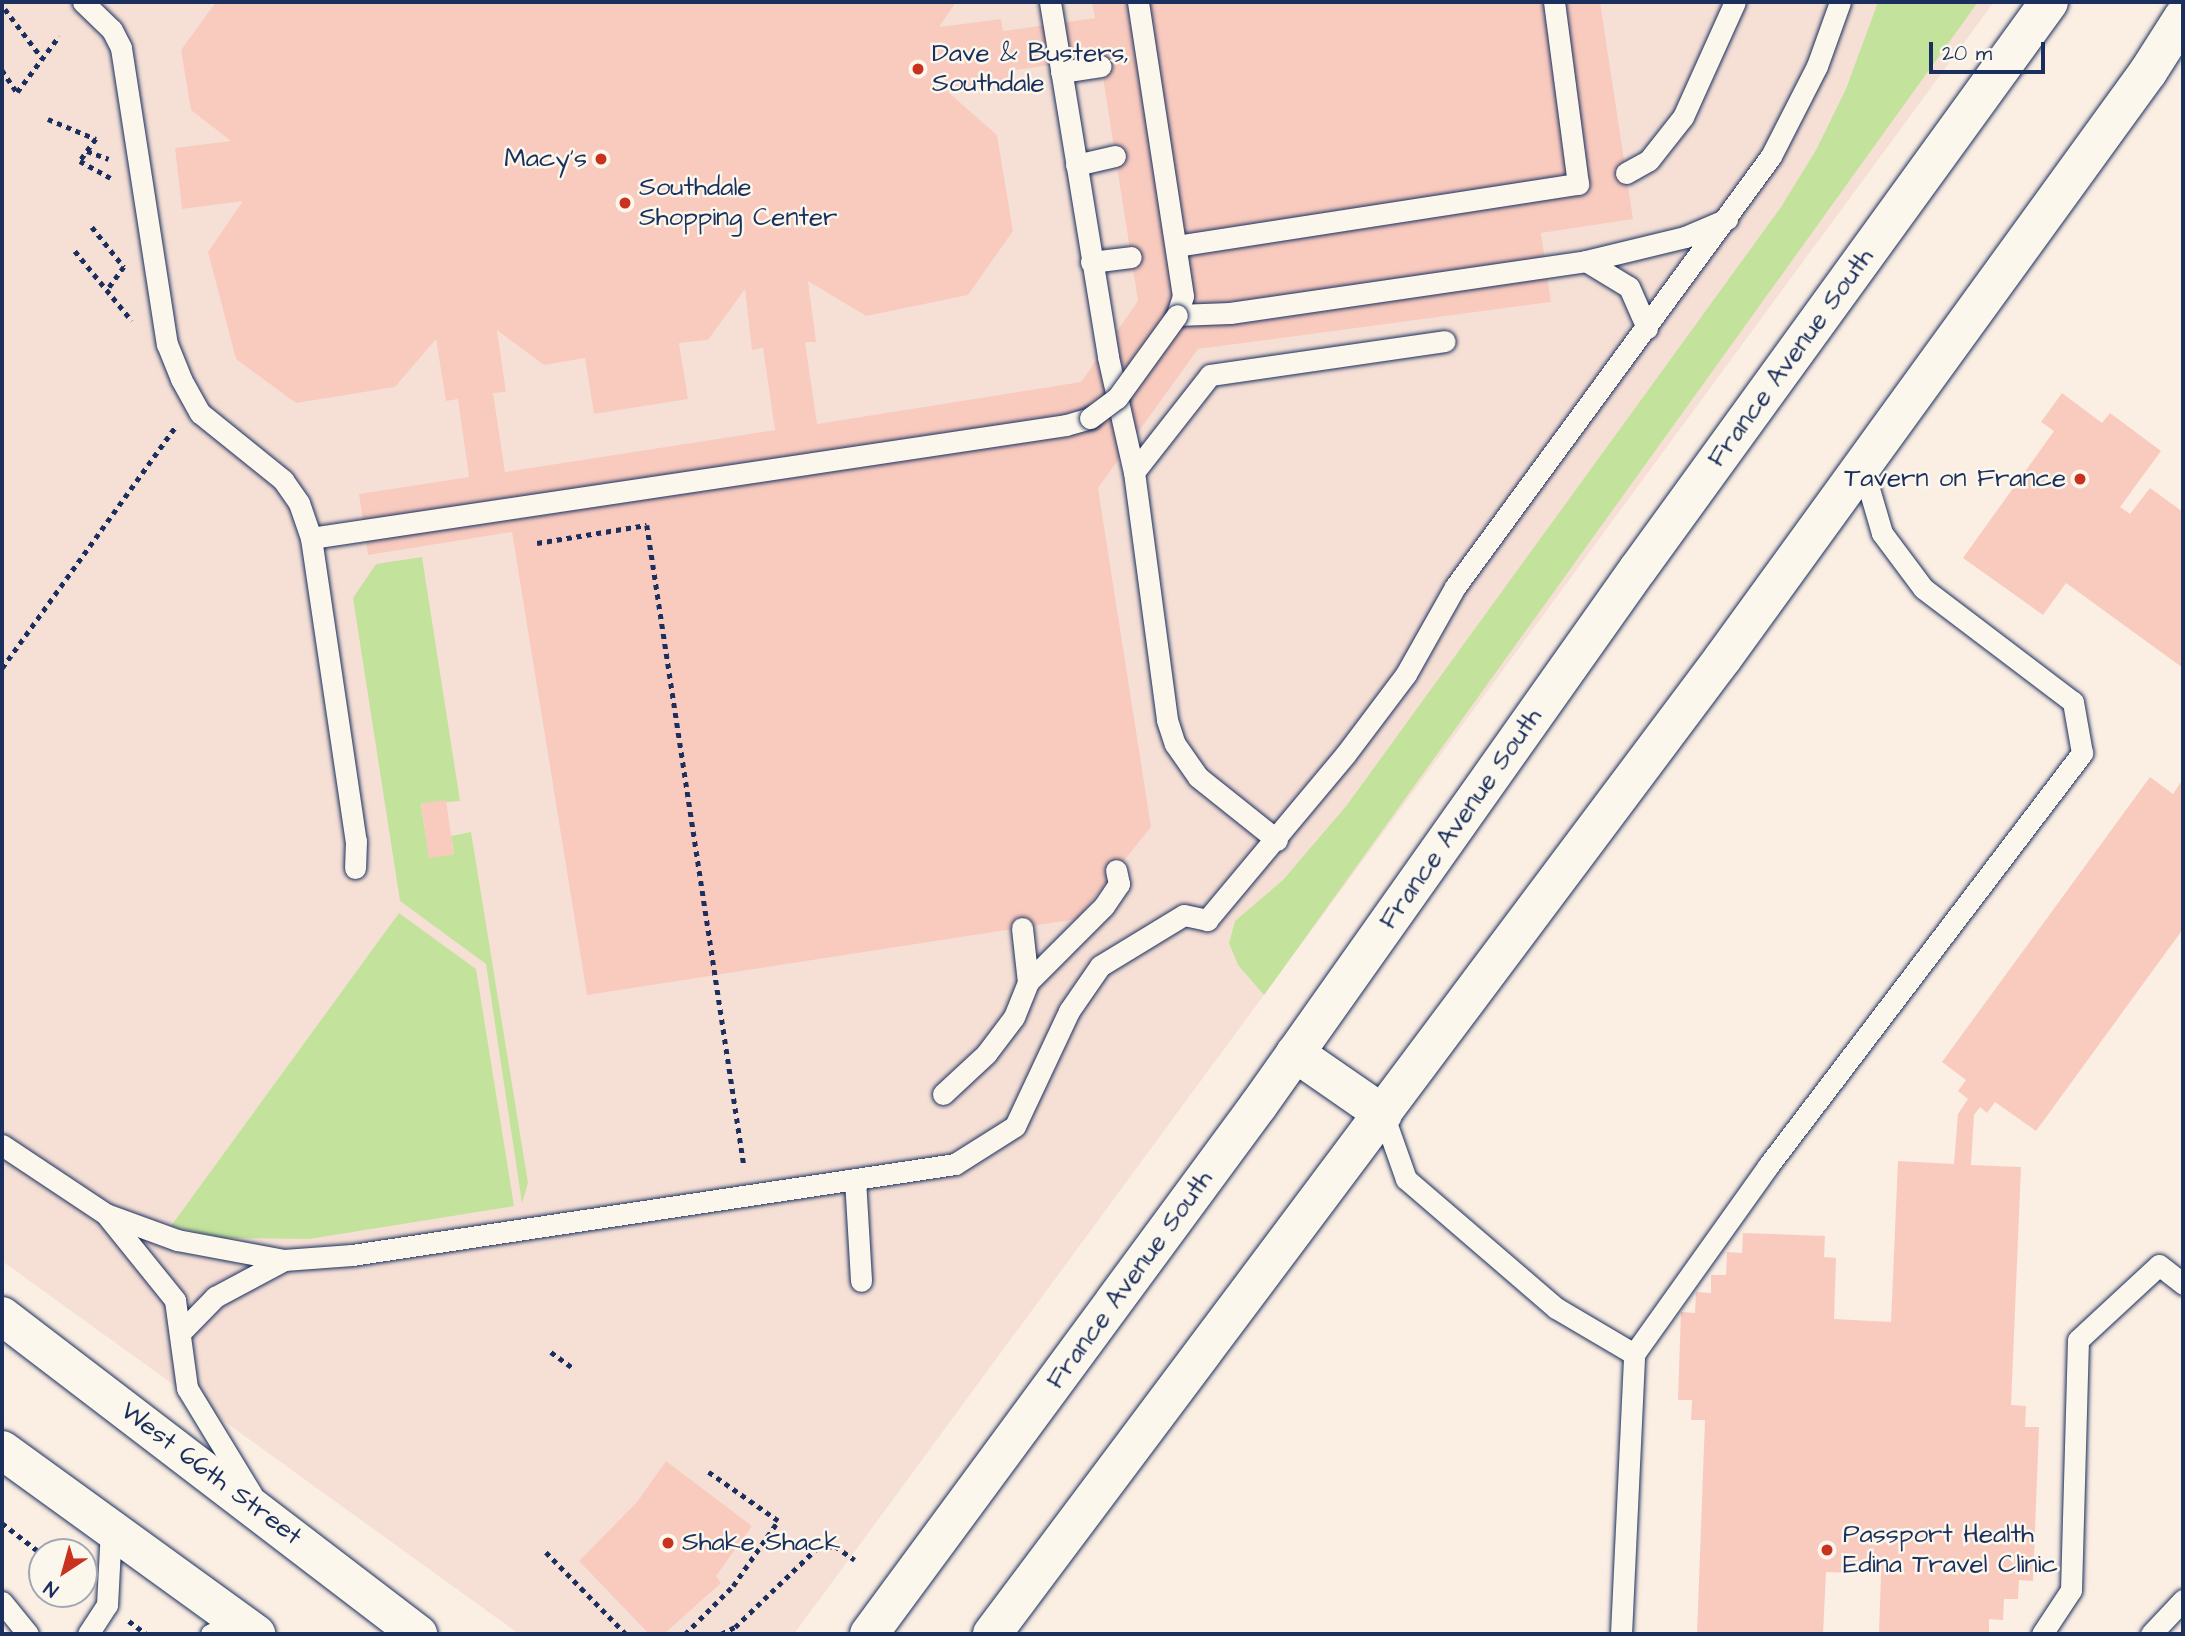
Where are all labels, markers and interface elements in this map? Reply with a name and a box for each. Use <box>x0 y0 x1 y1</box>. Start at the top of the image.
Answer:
scale bar <box>1933 28 2048 72</box>
place label: Dave & Busters, Southdale <box>932 38 1129 100</box>
text: 20 m <box>1942 39 1992 68</box>
marker: Dave & Busters, Southdale <box>910 61 926 77</box>
place label: Macy's <box>504 143 587 175</box>
marker: Macy's <box>593 151 609 167</box>
place label: Southdale Shopping Center <box>639 172 837 234</box>
marker: Southdale Shopping Center <box>617 195 633 211</box>
street label: France Avenue South <box>1701 243 1881 473</box>
place label: Tavern on France <box>1844 463 2066 495</box>
marker: Tavern on France <box>2072 471 2088 487</box>
street label: France Avenue South <box>1373 703 1549 935</box>
street label: France Avenue South <box>1040 1165 1220 1395</box>
street label: West 66th Street <box>114 1396 308 1552</box>
place label: Passport Health Edina Travel Clinic <box>1843 1519 2058 1580</box>
place label: Shake Shack <box>682 1527 840 1559</box>
marker: Shake Shack <box>660 1535 676 1551</box>
north arrow <box>28 1538 98 1608</box>
marker: Passport Health Edina Travel Clinic <box>1817 1540 1837 1560</box>
text: N <box>39 1574 64 1603</box>

